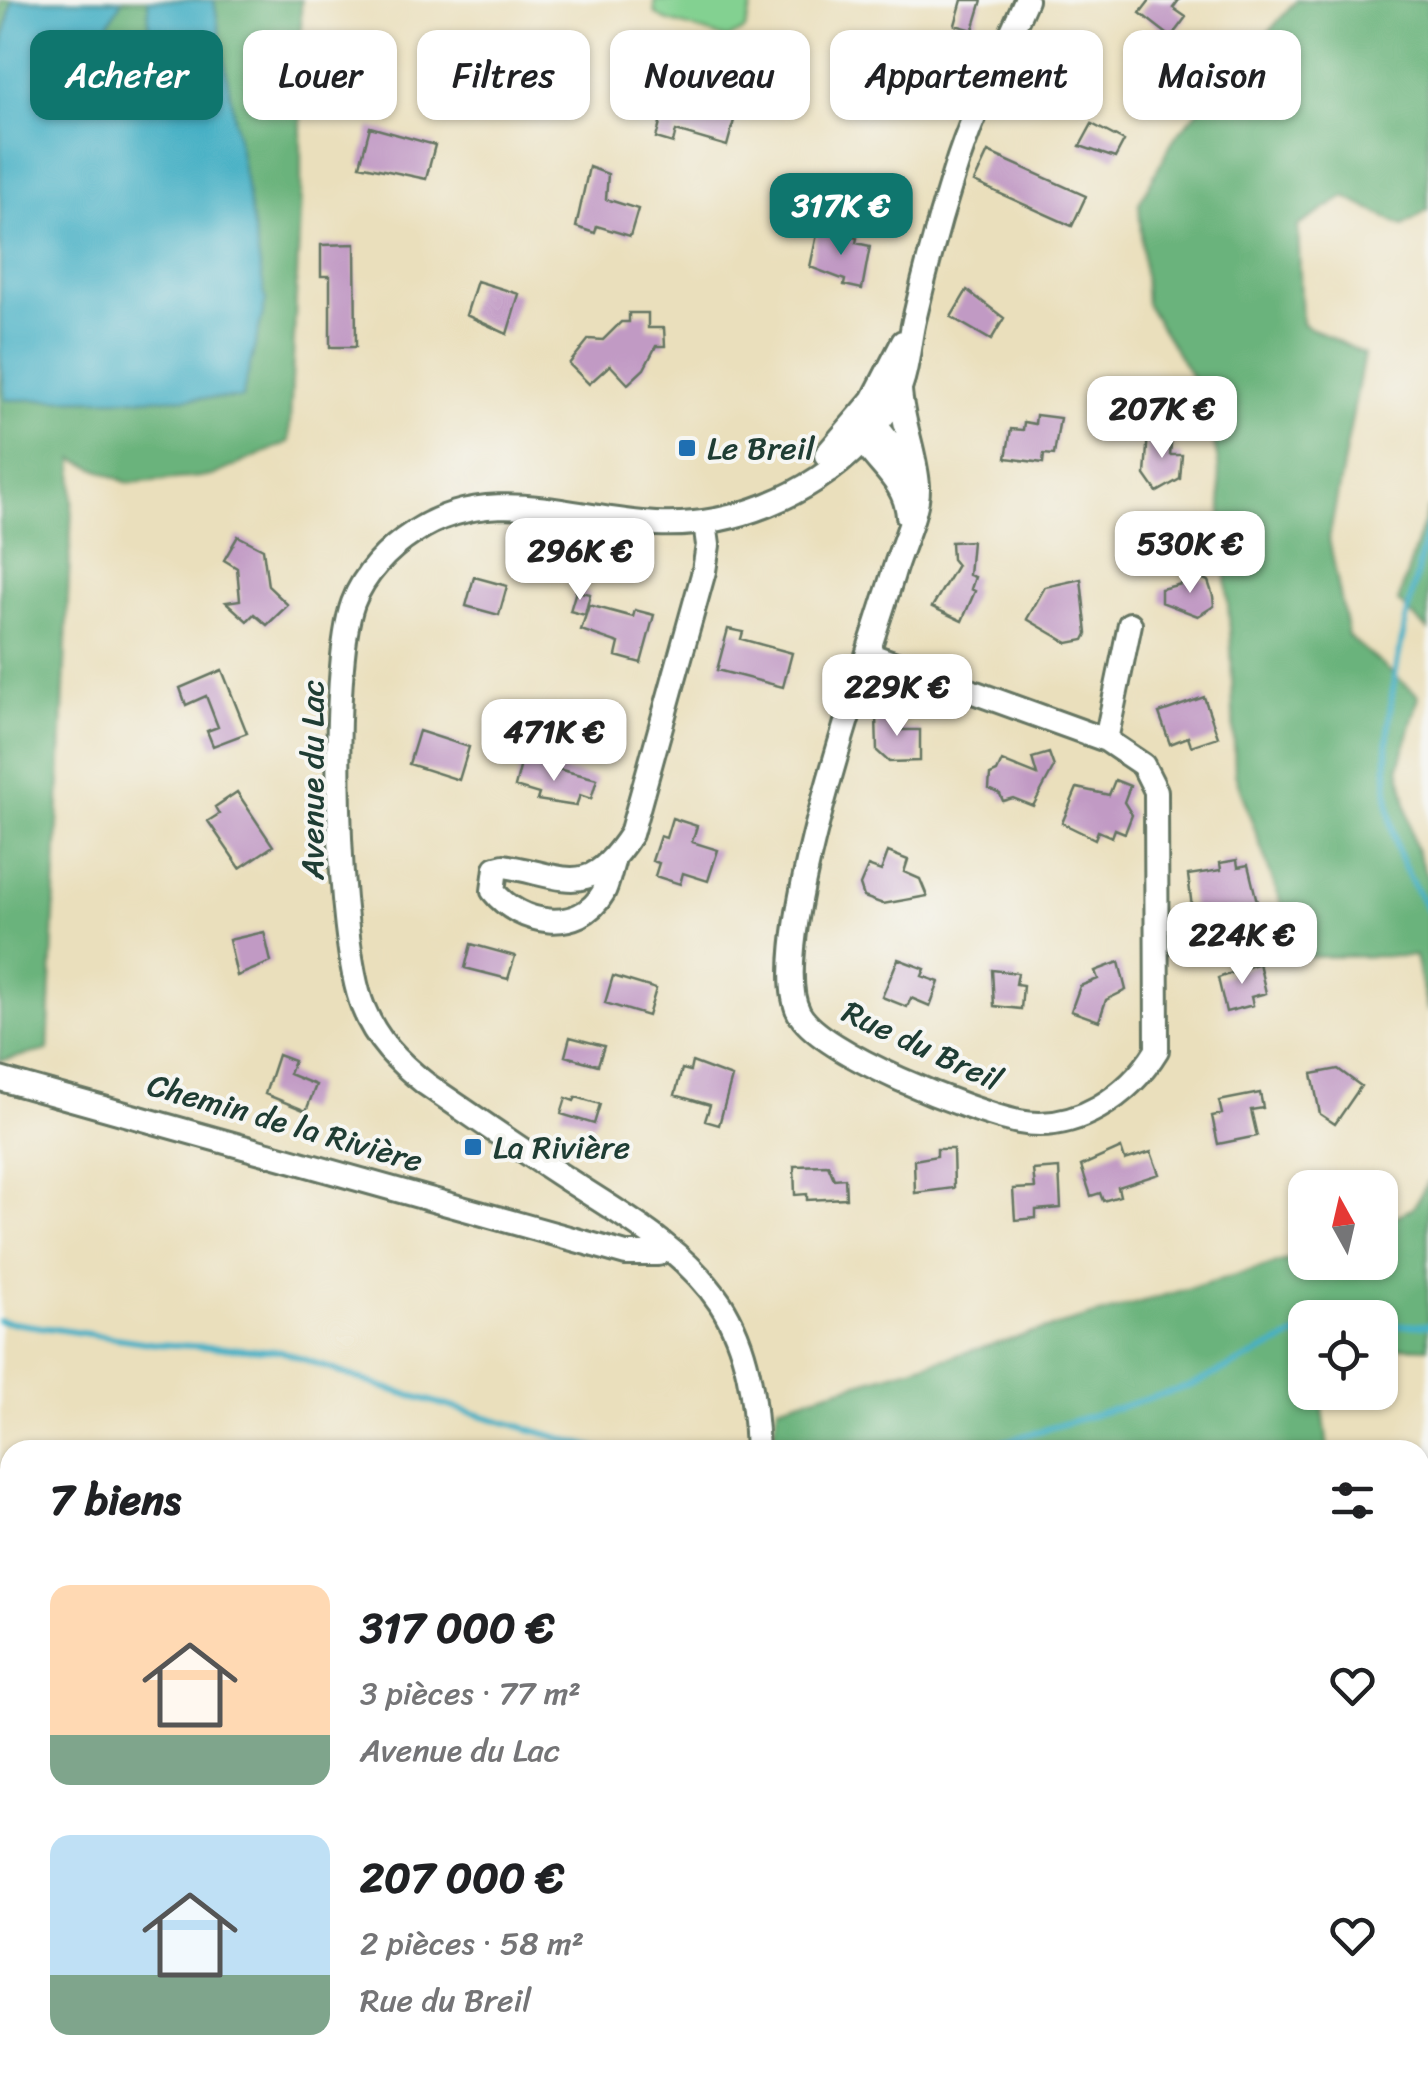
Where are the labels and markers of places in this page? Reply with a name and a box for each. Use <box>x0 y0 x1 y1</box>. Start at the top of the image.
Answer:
pin: 317K € <box>760 173 922 258</box>
pin: 207K € <box>1081 376 1243 461</box>
place label: Le Breil <box>707 420 815 477</box>
marker: Le Breil <box>676 437 698 459</box>
pin: 530K € <box>1109 511 1271 596</box>
pin: 296K € <box>499 518 661 603</box>
pin: 229K € <box>816 654 978 739</box>
pin: 471K € <box>473 699 635 784</box>
pin: 224K € <box>1161 902 1323 987</box>
place label: La Rivière <box>493 1119 630 1176</box>
marker: La Rivière <box>462 1136 484 1158</box>

